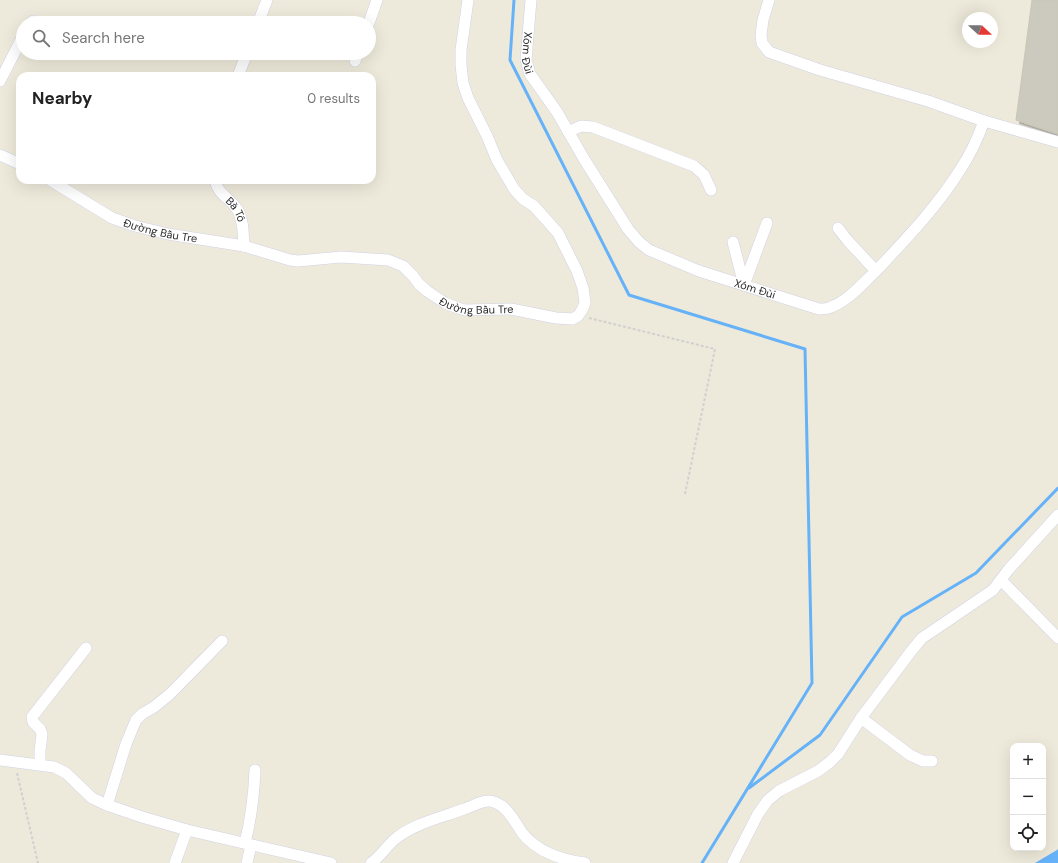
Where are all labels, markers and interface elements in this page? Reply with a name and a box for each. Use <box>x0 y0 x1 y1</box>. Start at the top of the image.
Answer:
north arrow <box>962 12 998 48</box>
search box <box>16 16 376 60</box>
icon: search <box>30 27 52 49</box>
text: Search here <box>62 28 145 48</box>
street label: Xóm Đùi <box>518 31 537 75</box>
text: Nearby <box>32 87 92 109</box>
text: 0 results <box>307 90 360 107</box>
street label: Bà Tô <box>223 194 249 223</box>
street label: Đường Bầu Tre <box>122 216 198 246</box>
street label: Xóm Đùi <box>733 276 777 302</box>
street label: Đường Bầu Tre <box>436 294 514 317</box>
map controls <box>1010 743 1046 851</box>
button: + <box>1010 743 1046 779</box>
button: − <box>1010 779 1046 815</box>
button: locate <box>1010 815 1046 851</box>

